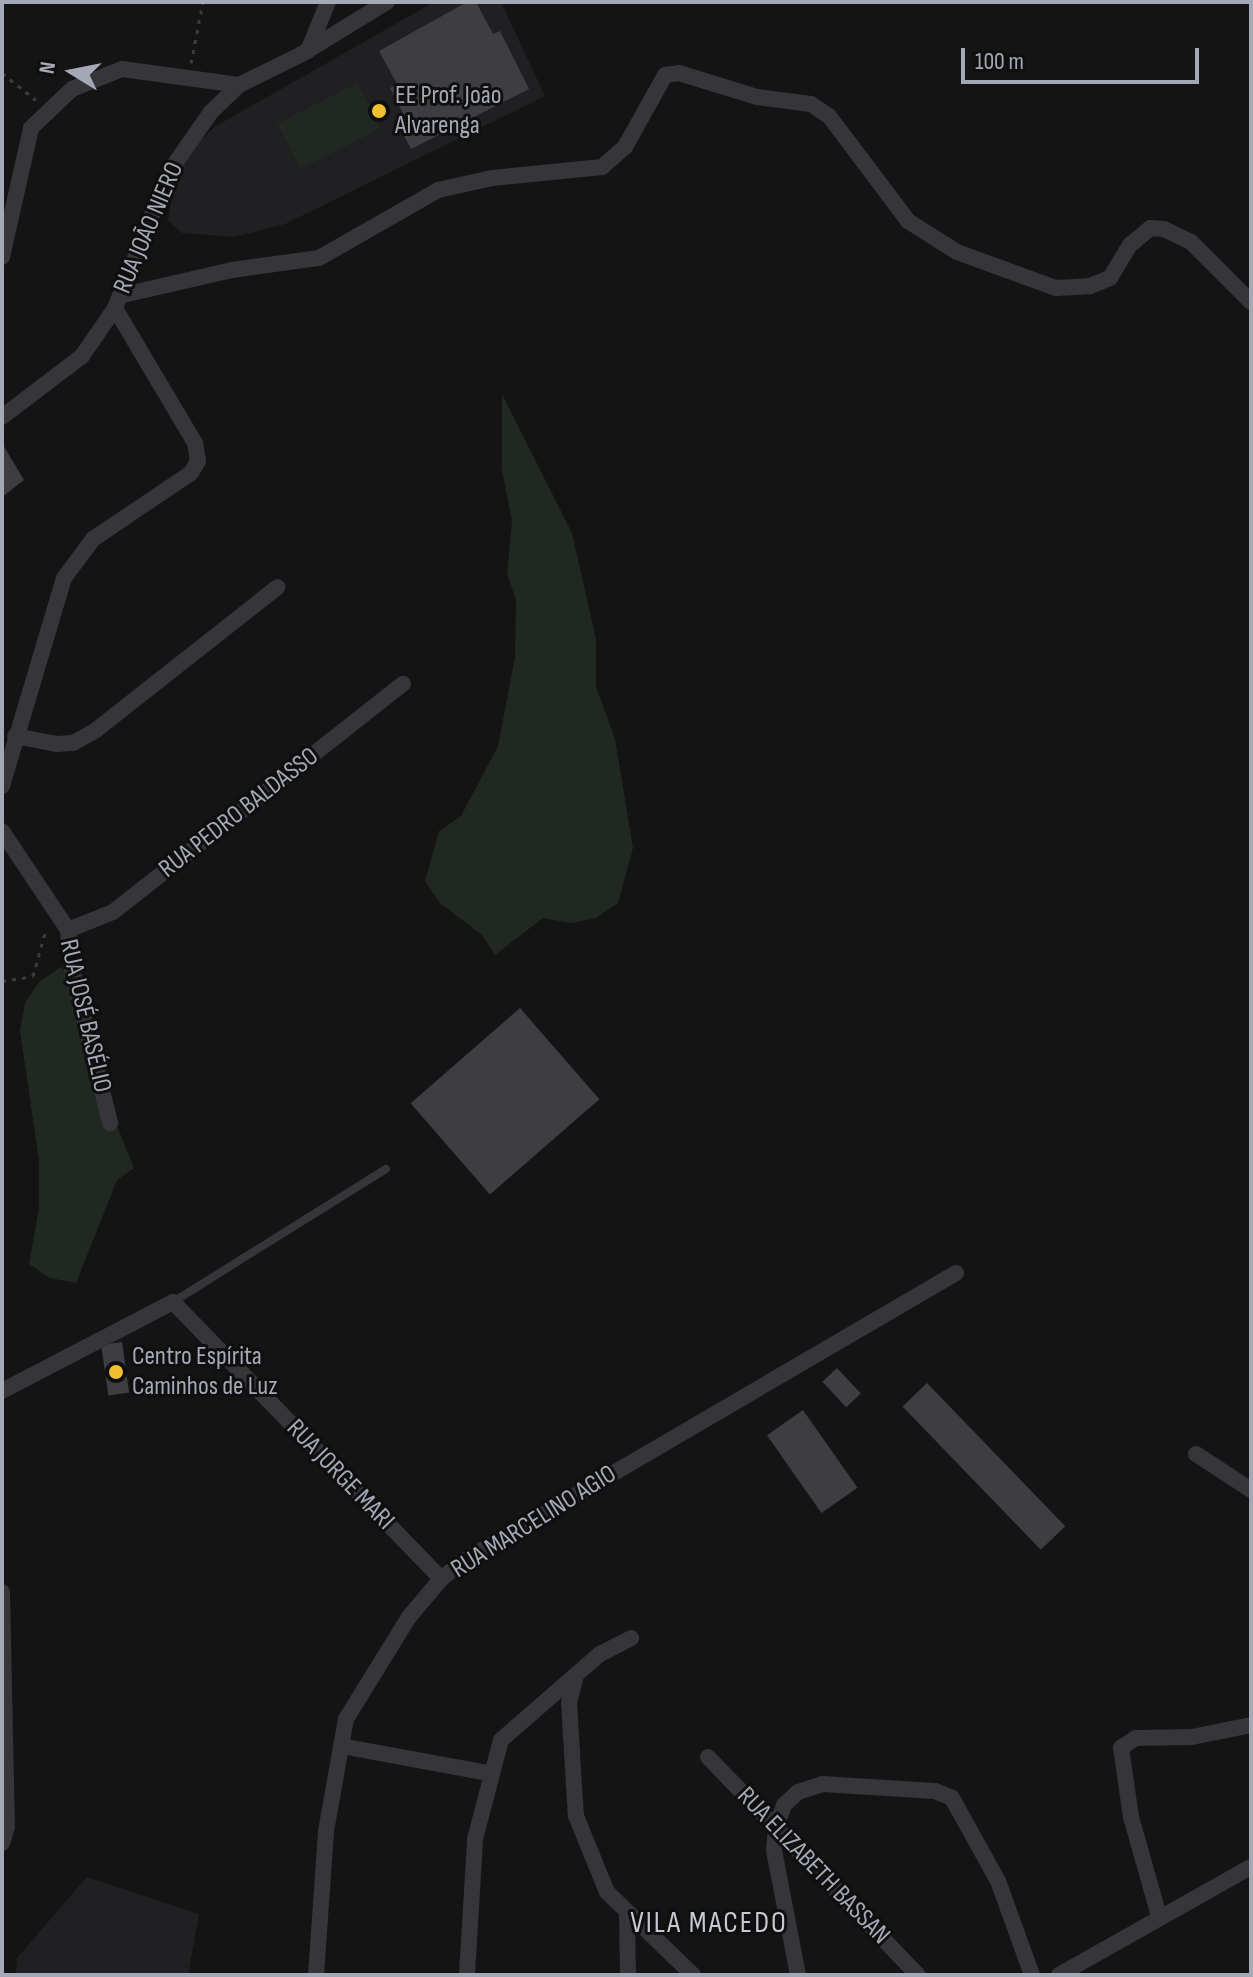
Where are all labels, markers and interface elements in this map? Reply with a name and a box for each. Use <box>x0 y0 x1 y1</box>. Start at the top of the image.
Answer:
north arrow <box>32 32 112 112</box>
scale bar <box>965 32 1203 82</box>
text: 100 m <box>975 47 1024 76</box>
text: N <box>34 60 62 76</box>
place label: EE Prof. João Alvarenga <box>395 80 501 142</box>
marker: EE Prof. João Alvarenga <box>370 102 388 120</box>
street label: RUA JOÃO NIERO <box>107 158 191 298</box>
street label: RUA PEDRO BALDASSO <box>153 741 325 885</box>
street label: RUA JOSÉ BASÉLIO <box>52 937 118 1095</box>
place label: Centro Espírita Caminhos de Luz <box>132 1341 277 1402</box>
marker: Centro Espírita Caminhos de Luz <box>107 1363 125 1381</box>
street label: RUA JORGE MARI <box>280 1413 400 1537</box>
street label: RUA MARCELINO AGIO <box>446 1459 622 1585</box>
street label: RUA ELIZABETH BASSAN <box>730 1781 896 1951</box>
district label: VILA MACEDO <box>630 1905 788 1941</box>

